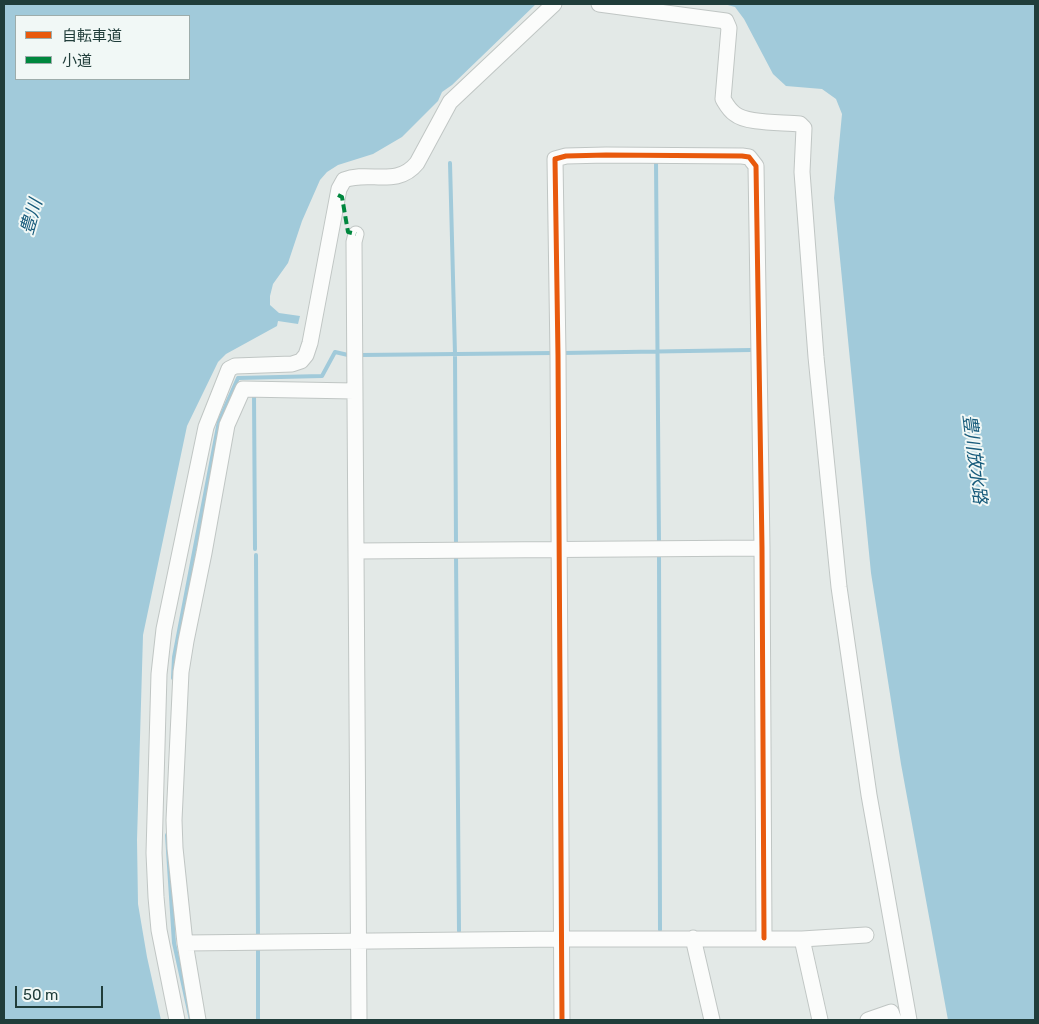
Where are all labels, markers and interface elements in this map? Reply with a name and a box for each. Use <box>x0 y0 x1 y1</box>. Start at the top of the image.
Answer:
legend <box>15 15 190 80</box>
text: 自転車道 <box>62 27 122 45</box>
text: 小道 <box>62 52 92 70</box>
water label: 豊川 <box>17 197 47 237</box>
water label: 豊川放水路 <box>958 413 990 505</box>
scale bar <box>18 976 105 1008</box>
text: 50 m <box>23 986 58 1004</box>

